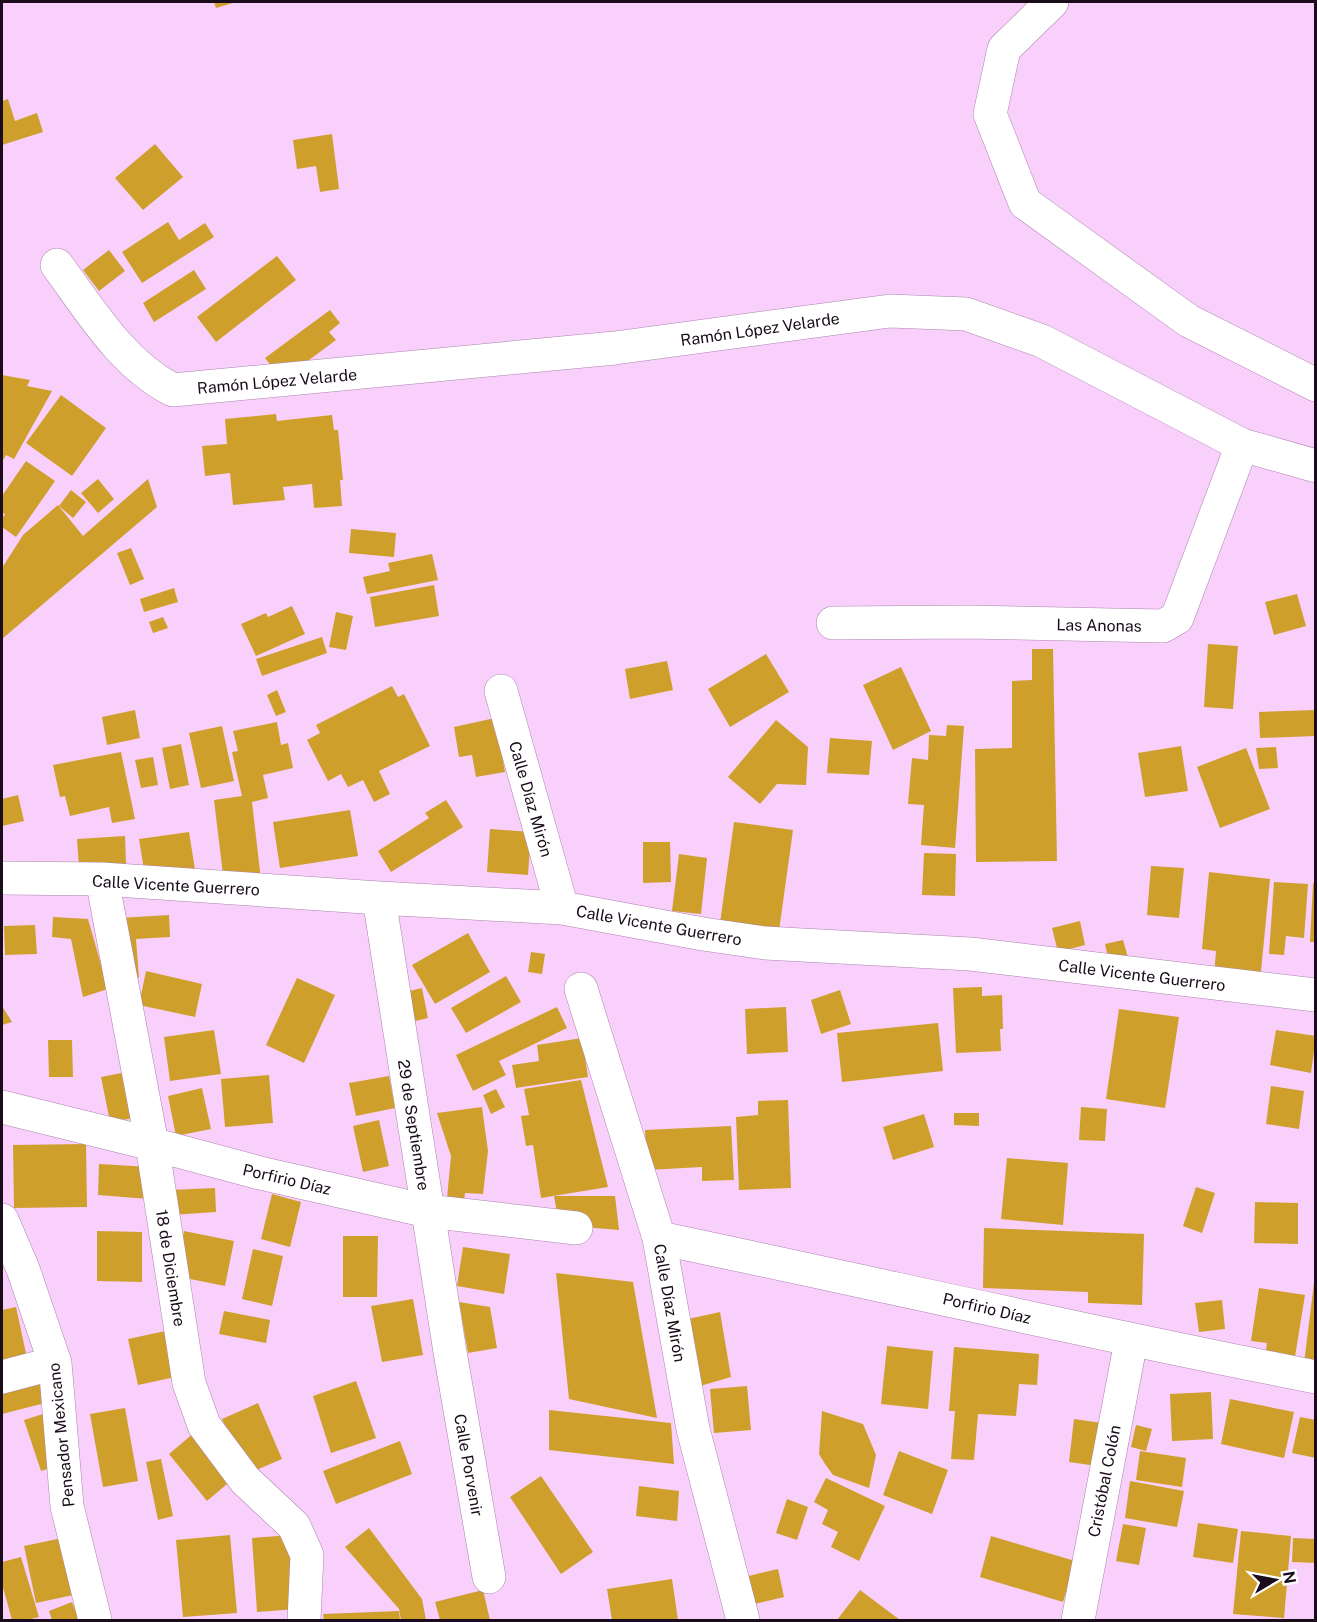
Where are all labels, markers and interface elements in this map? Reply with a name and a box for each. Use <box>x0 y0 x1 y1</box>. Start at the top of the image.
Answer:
street label: Ramón López Velarde <box>679 309 841 350</box>
street label: Ramón López Velarde <box>196 365 358 398</box>
street label: Las Anonas <box>1056 615 1142 636</box>
street label: Calle Díaz Mirón <box>505 739 556 859</box>
street label: Calle Vicente Guerrero <box>92 872 260 899</box>
street label: Calle Vicente Guerrero <box>574 902 743 949</box>
street label: Calle Vicente Guerrero <box>1057 956 1227 995</box>
street label: 29 de Septiembre <box>394 1058 433 1192</box>
street label: Porfirio Díaz <box>241 1160 333 1199</box>
street label: 18 de Diciembre <box>152 1208 189 1328</box>
street label: Calle Díaz Mirón <box>650 1243 689 1364</box>
street label: Porfirio Díaz <box>941 1289 1033 1328</box>
street label: Pensador Mexicano <box>44 1362 79 1508</box>
street label: Calle Porvenir <box>450 1412 487 1518</box>
street label: Cristóbal Colón <box>1084 1423 1125 1539</box>
north arrow <box>1245 1550 1305 1610</box>
text: N <box>1279 1570 1300 1585</box>

